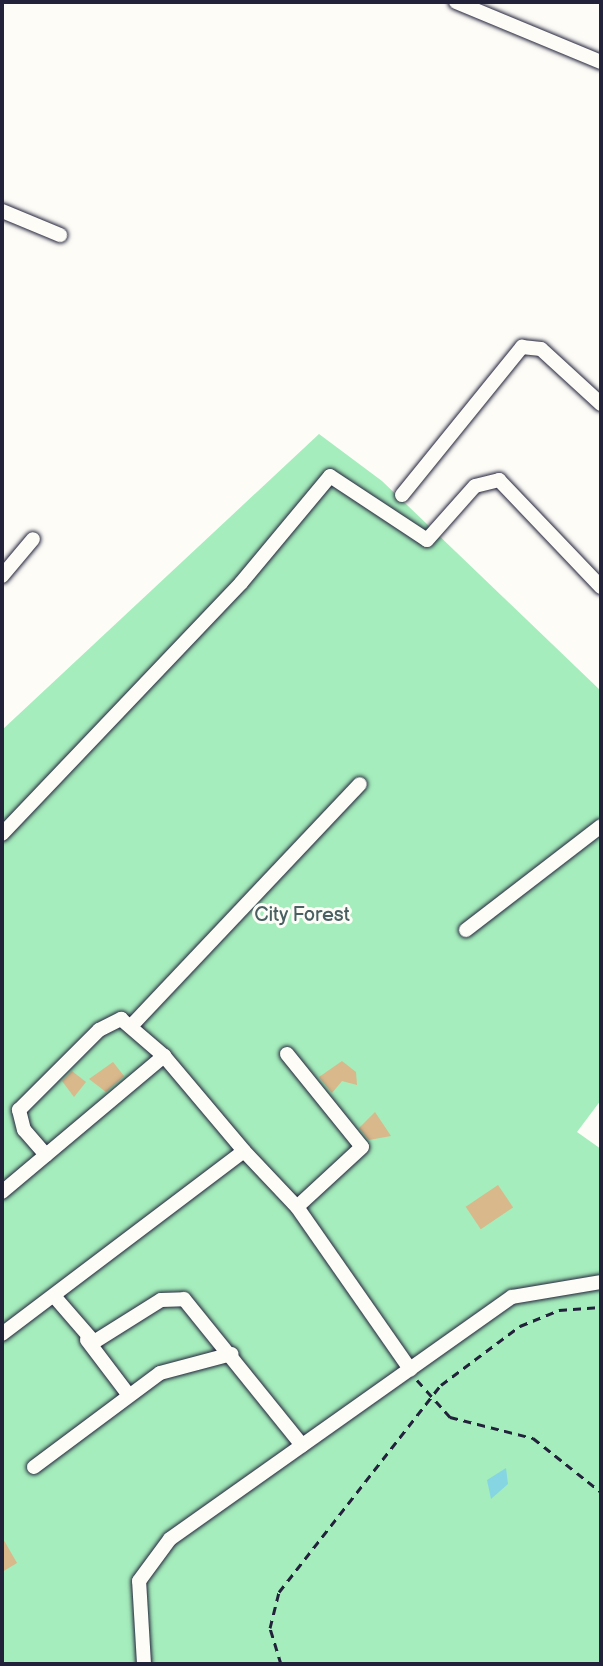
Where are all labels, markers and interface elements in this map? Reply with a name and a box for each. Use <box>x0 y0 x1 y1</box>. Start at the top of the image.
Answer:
park label: City Forest <box>254 903 350 927</box>

